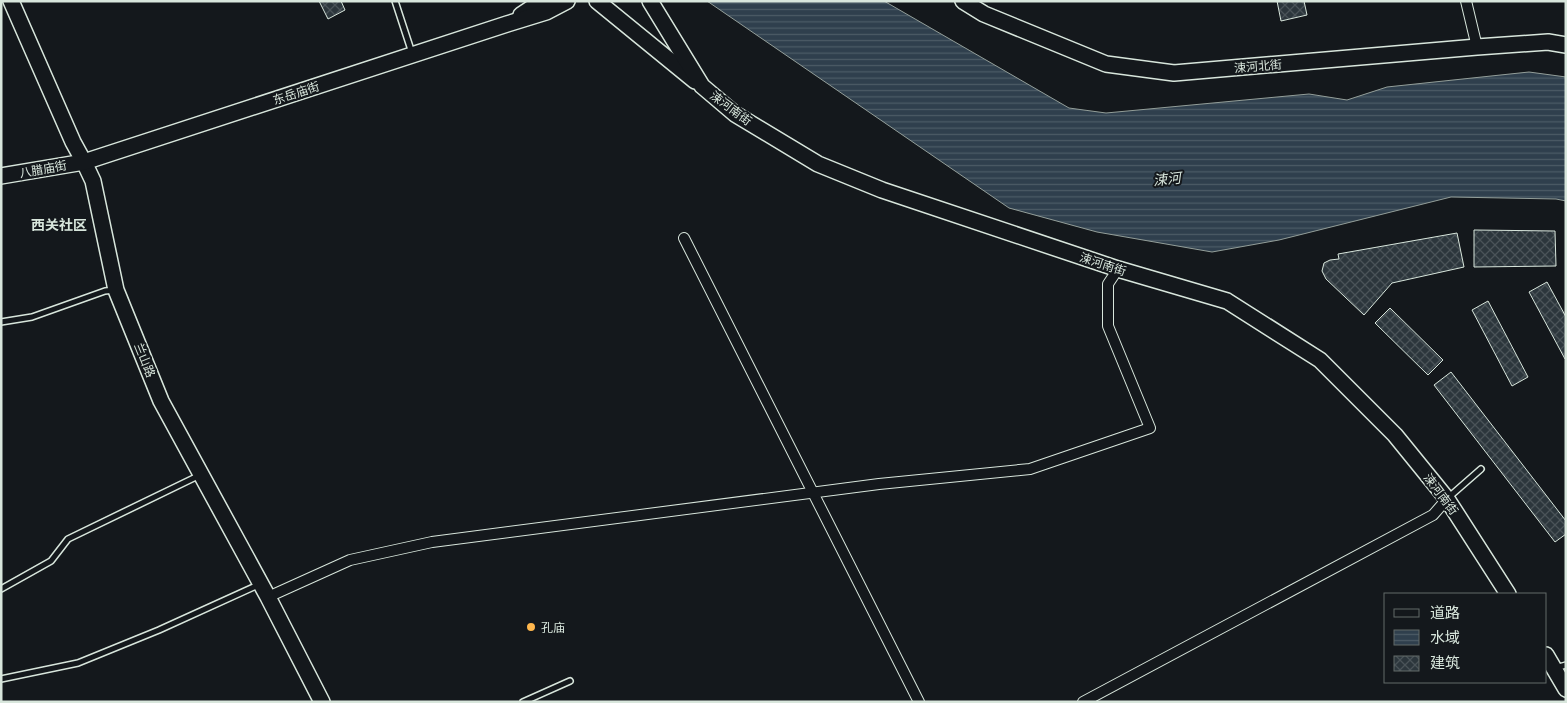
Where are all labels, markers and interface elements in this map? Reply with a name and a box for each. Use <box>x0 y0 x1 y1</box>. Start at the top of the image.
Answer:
street label: 涑河北街 <box>1234 57 1282 75</box>
street label: 东岳庙街 <box>271 79 321 107</box>
street label: 涑河南街 <box>708 88 754 128</box>
street label: 八腊庙街 <box>18 158 68 180</box>
water label: 涑河 <box>1152 169 1185 188</box>
district label: 西关社区 <box>31 217 87 233</box>
street label: 涑河南街 <box>1078 250 1128 278</box>
street label: 兰山路 <box>132 341 158 379</box>
street label: 涑河南街 <box>1421 471 1461 517</box>
legend <box>1384 593 1547 683</box>
text: 道路 <box>1430 604 1460 621</box>
marker: 孔庙 <box>525 621 537 633</box>
place label: 孔庙 <box>541 621 565 634</box>
text: 水域 <box>1430 629 1460 646</box>
text: 建筑 <box>1430 654 1460 671</box>

